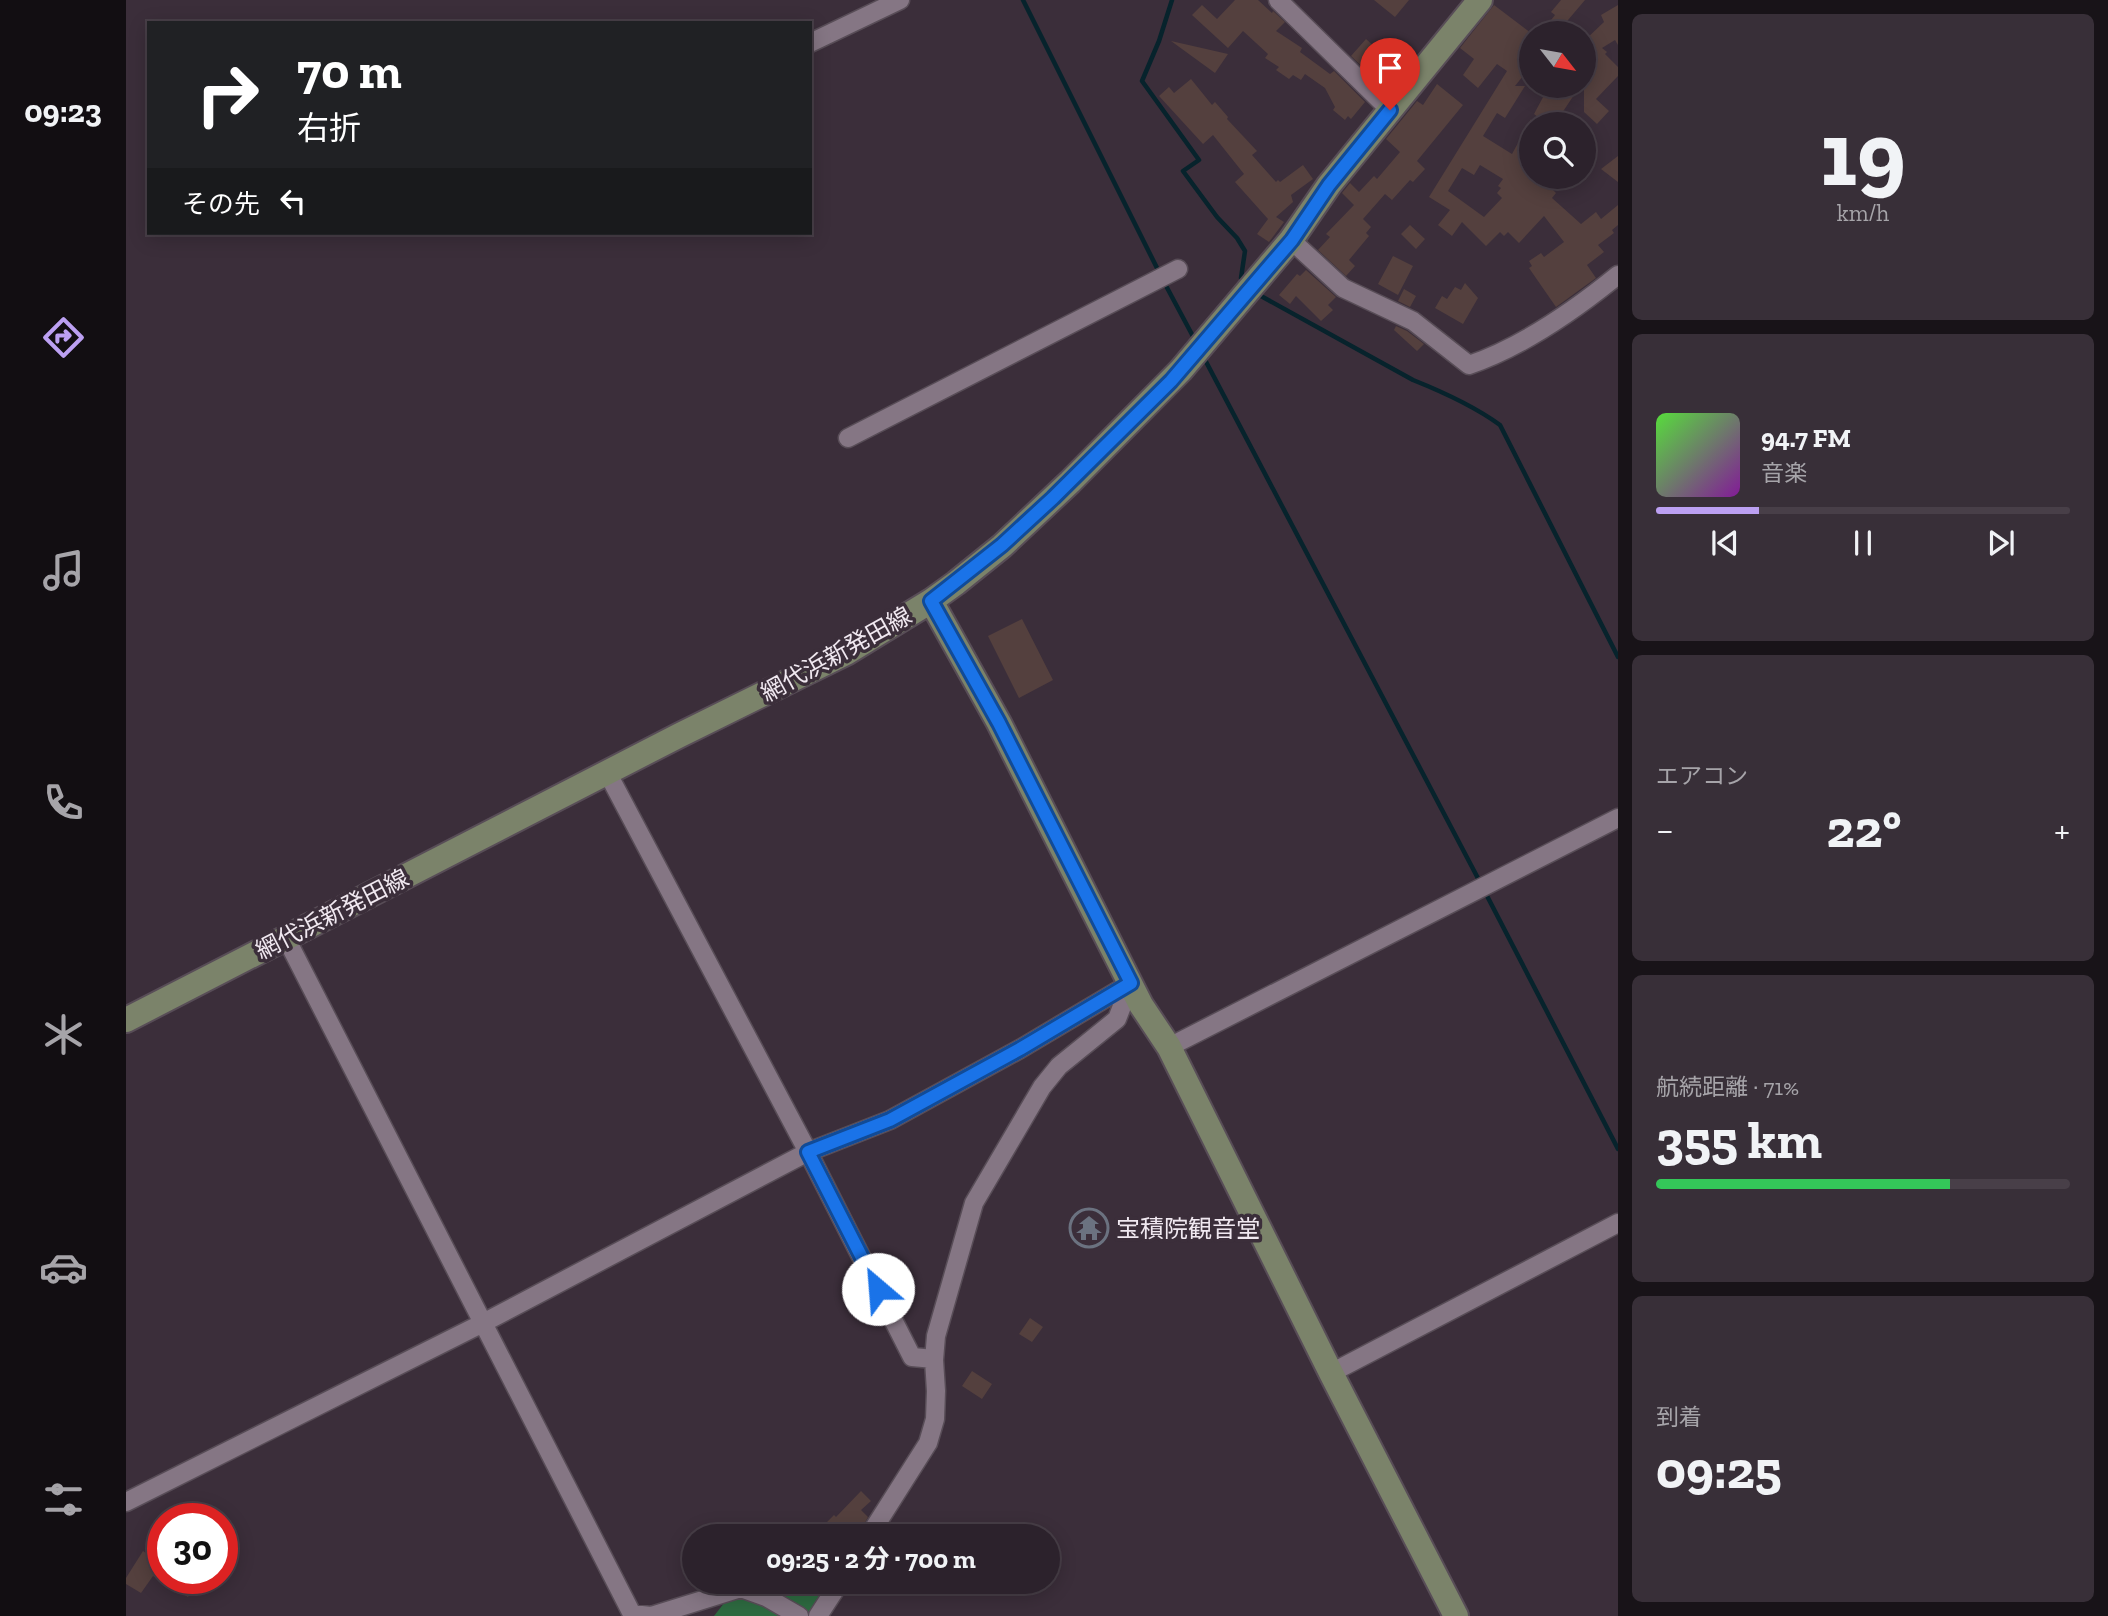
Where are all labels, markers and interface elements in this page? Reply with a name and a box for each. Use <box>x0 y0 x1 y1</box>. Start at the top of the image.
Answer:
north arrow <box>1519 21 1596 98</box>
map controls <box>1519 21 1596 189</box>
pin <box>1360 38 1420 110</box>
text: 70 m <box>297 42 402 101</box>
icon: right <box>182 49 273 140</box>
icon: arrive <box>1371 49 1409 87</box>
text: 09:23 <box>24 92 102 130</box>
text: 19 <box>1820 99 1906 208</box>
text: 右折 <box>297 109 361 147</box>
button: search <box>1519 112 1596 189</box>
icon: left <box>274 182 312 220</box>
text: その先 <box>182 188 260 220</box>
text: km/h <box>1837 199 1889 227</box>
icon: directions <box>39 313 88 362</box>
text: 94.7 FM <box>1761 422 1851 454</box>
text: 音楽 <box>1761 459 1807 487</box>
icon: previous <box>1706 524 1744 562</box>
icon: pause <box>1844 524 1882 562</box>
icon: next <box>1982 524 2020 562</box>
icon: music <box>39 546 88 595</box>
street label: 網代浜新発田線 <box>756 601 916 707</box>
text: エアコン <box>1656 762 1748 790</box>
icon: phone <box>39 778 88 827</box>
text: 22° <box>1827 798 1901 860</box>
text: − <box>1656 807 1674 853</box>
text: + <box>2054 807 2070 853</box>
street label: 網代浜新発田線 <box>251 863 413 965</box>
icon: climate <box>39 1010 88 1059</box>
text: 航続距離 · 71% <box>1656 1073 1799 1101</box>
text: 355 km <box>1656 1109 1822 1171</box>
temple icon: 宝積院観音堂 <box>1068 1207 1110 1249</box>
place label: 宝積院観音堂 <box>1116 1214 1260 1243</box>
icon: car <box>39 1243 88 1292</box>
position arrow <box>841 1252 915 1326</box>
text: 到着 <box>1656 1403 1702 1431</box>
text: 09:25 <box>1656 1439 1782 1501</box>
icon: filters <box>39 1475 88 1524</box>
speed limit sign: 30 <box>147 1503 238 1594</box>
text: 09:25 · 2 分 · 700 m <box>766 1543 976 1575</box>

